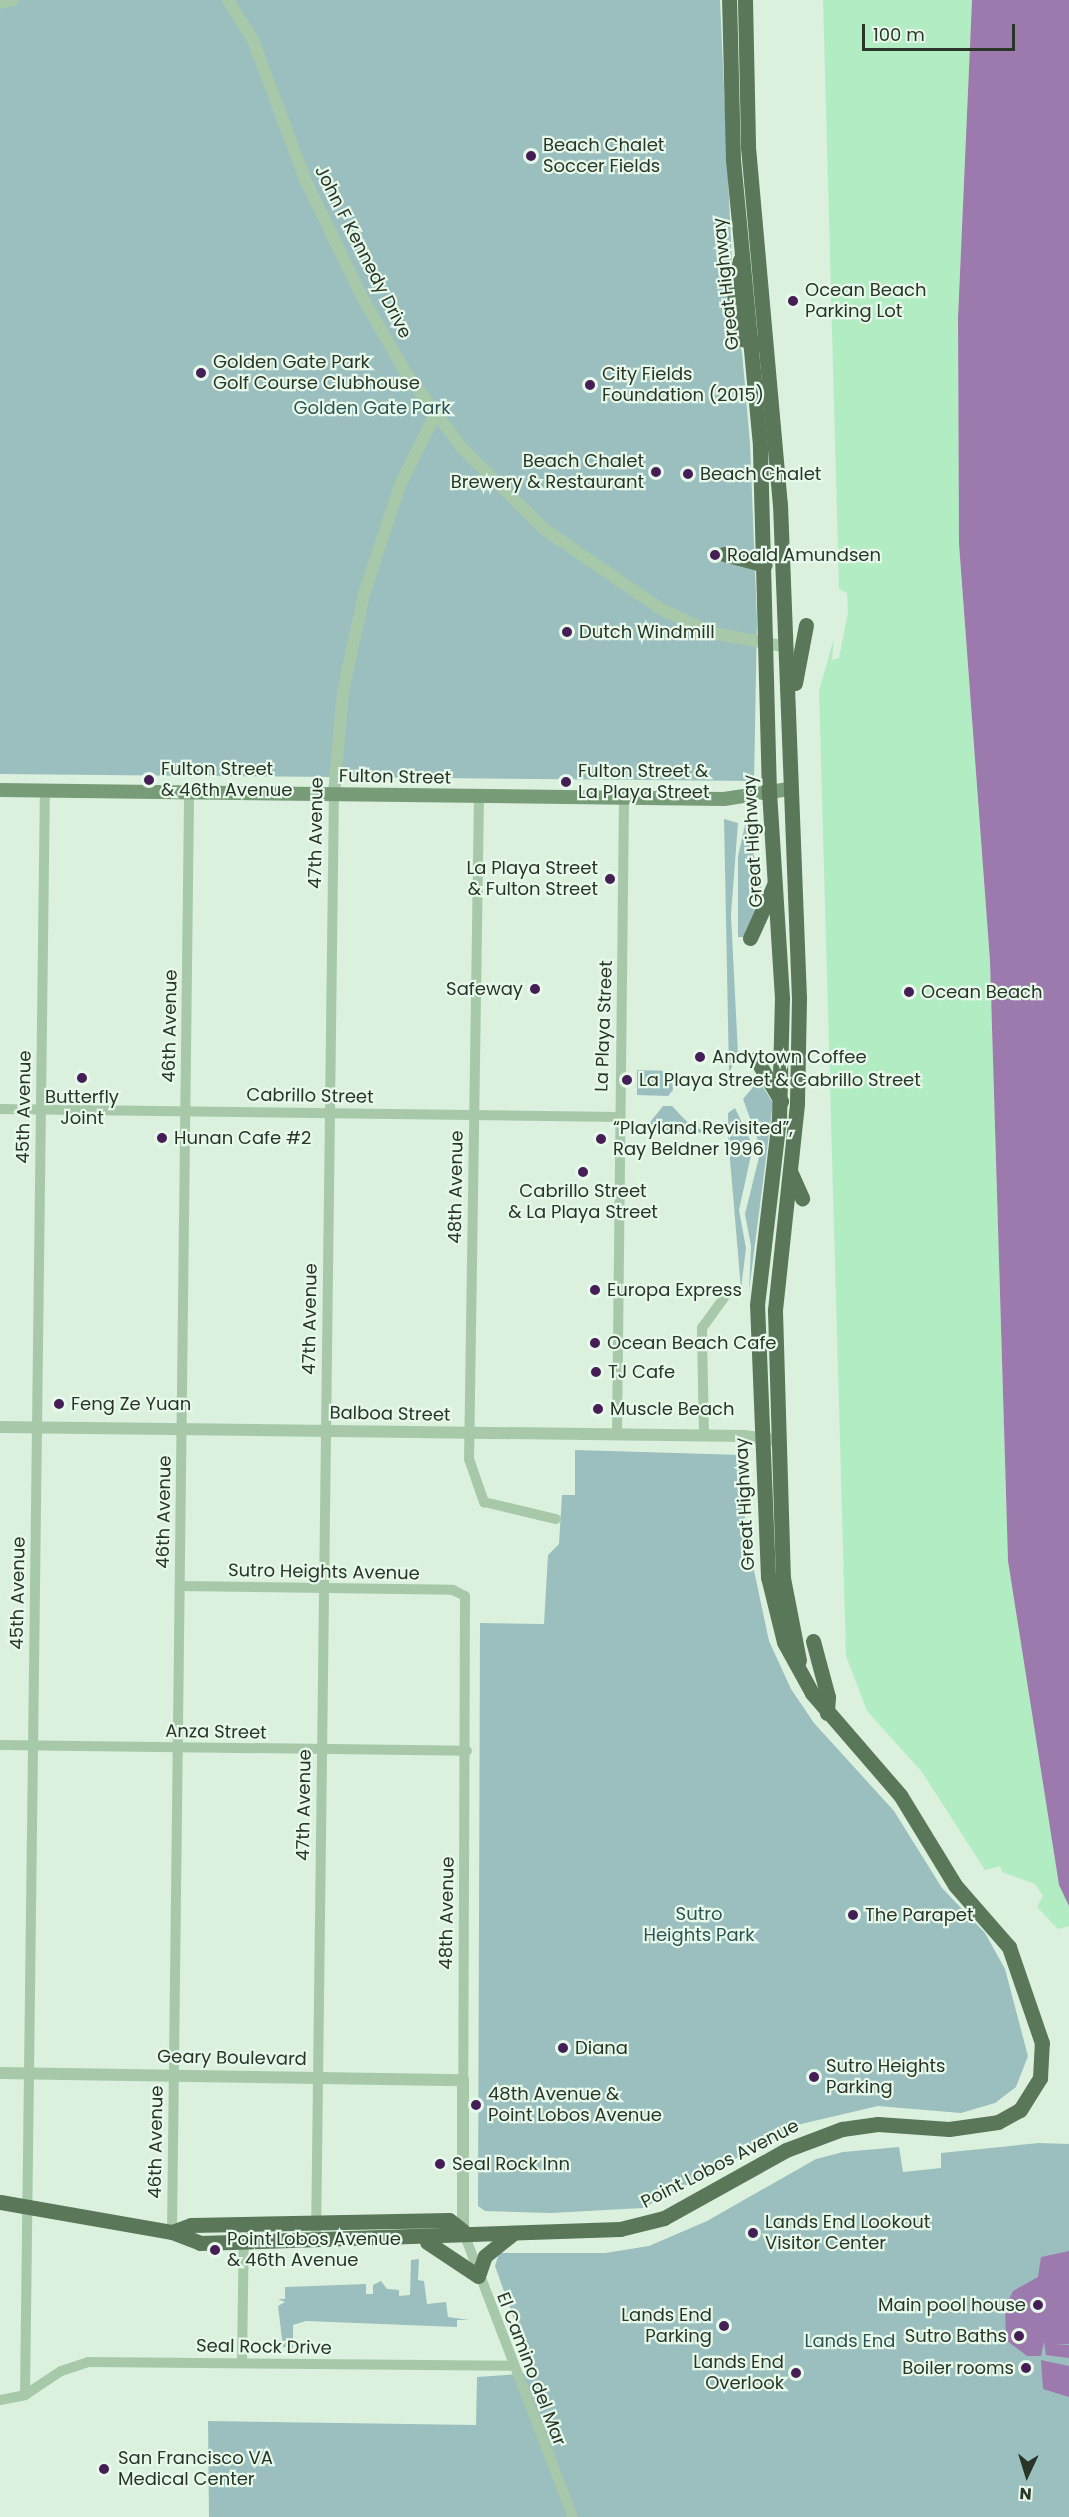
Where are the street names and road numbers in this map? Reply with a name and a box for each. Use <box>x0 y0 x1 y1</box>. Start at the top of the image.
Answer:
street label: John F Kennedy Drive <box>310 162 416 342</box>
street label: Great Highway <box>708 217 744 351</box>
street label: Fulton Street <box>339 765 451 789</box>
street label: Great Highway <box>739 774 767 908</box>
street label: 47th Avenue <box>304 777 328 889</box>
street label: La Playa Street <box>591 960 617 1092</box>
street label: 46th Avenue <box>158 969 182 1083</box>
street label: 45th Avenue <box>12 1050 36 1164</box>
street label: Cabrillo Street <box>246 1084 374 1108</box>
street label: 48th Avenue <box>444 1130 468 1244</box>
street label: 47th Avenue <box>298 1263 322 1375</box>
street label: Balboa Street <box>329 1402 451 1426</box>
street label: Great Highway <box>731 1437 759 1571</box>
street label: 46th Avenue <box>152 1455 176 1569</box>
street label: 45th Avenue <box>6 1536 30 1650</box>
street label: Sutro Heights Avenue <box>228 1560 420 1584</box>
street label: Anza Street <box>165 1720 267 1744</box>
street label: 47th Avenue <box>292 1749 316 1861</box>
street label: 48th Avenue <box>435 1856 459 1970</box>
street label: Geary Boulevard <box>157 2046 307 2070</box>
street label: 46th Avenue <box>144 2085 168 2199</box>
street label: Point Lobos Avenue <box>638 2115 802 2213</box>
street label: El Camino del Mar <box>492 2289 570 2449</box>
street label: Seal Rock Drive <box>196 2335 332 2359</box>

